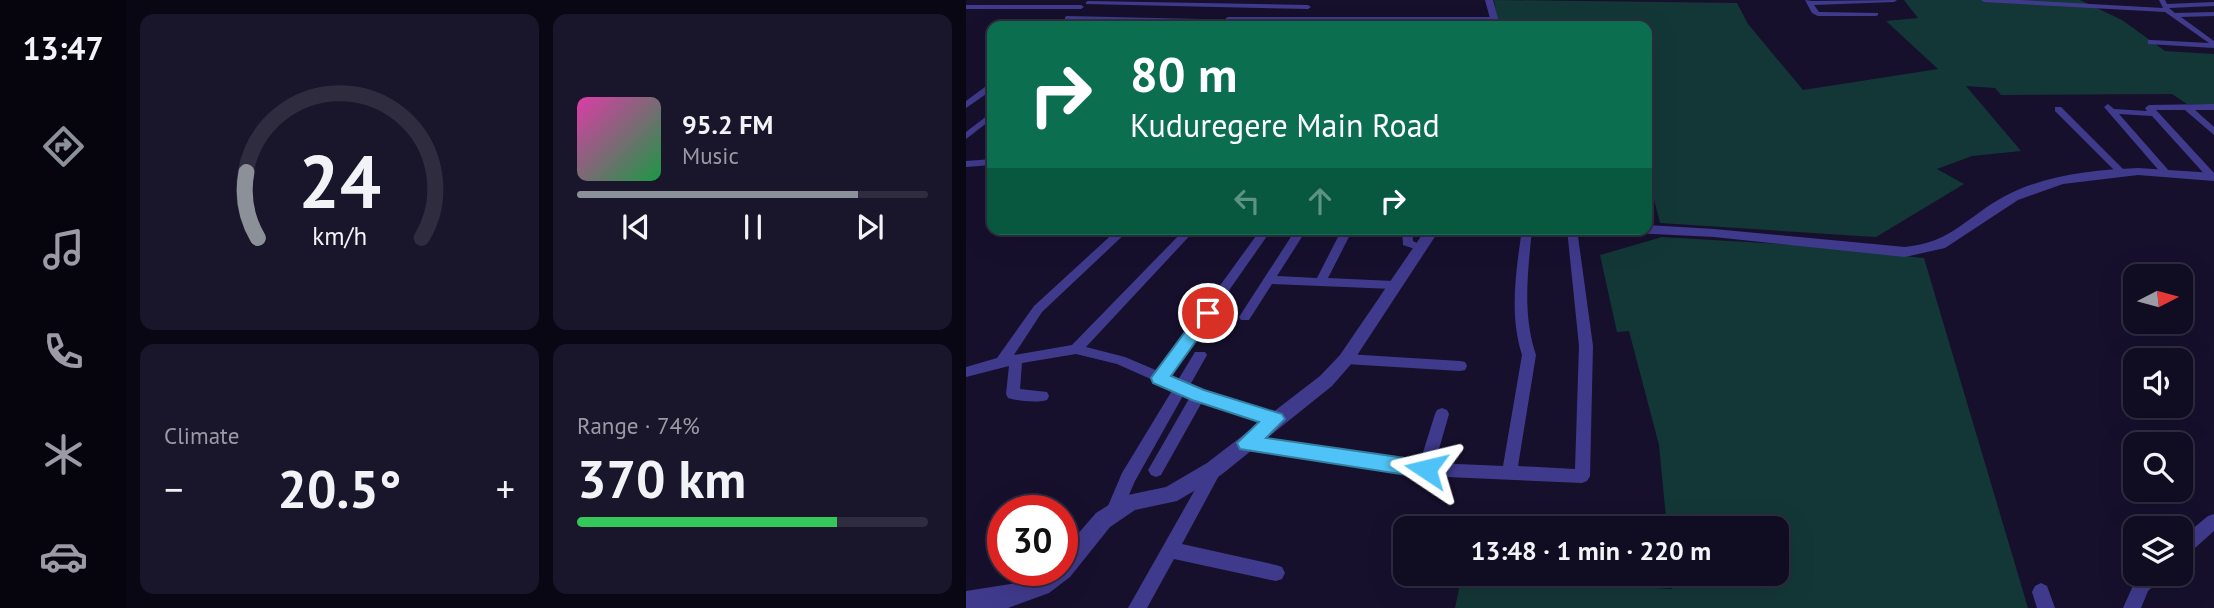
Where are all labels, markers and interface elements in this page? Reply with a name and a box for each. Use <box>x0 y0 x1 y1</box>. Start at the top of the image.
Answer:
text: 13:47 <box>22 27 104 69</box>
text: 80 m <box>1130 42 1237 106</box>
icon: right <box>1015 49 1106 140</box>
text: Kuduregere Main Road <box>1130 104 1440 146</box>
text: 95.2 FM <box>682 108 773 141</box>
icon: directions <box>39 122 88 171</box>
text: 24 <box>298 134 381 228</box>
text: Music <box>682 141 739 170</box>
icon: left <box>1228 182 1266 220</box>
icon: ahead <box>1301 182 1339 220</box>
icon: right <box>1374 182 1412 220</box>
icon: previous <box>617 208 655 246</box>
icon: pause <box>734 208 772 246</box>
icon: next <box>851 208 889 246</box>
text: km/h <box>312 220 367 252</box>
icon: music <box>39 225 88 274</box>
north arrow <box>2123 264 2193 334</box>
map controls <box>2123 264 2193 586</box>
pin <box>1178 283 1238 343</box>
icon: arrive <box>1189 294 1227 332</box>
icon: phone <box>39 327 88 376</box>
button: sound <box>2123 348 2193 418</box>
text: Range · 74% <box>577 411 700 440</box>
text: Climate <box>164 421 239 450</box>
icon: climate <box>39 430 88 479</box>
position arrow <box>1389 432 1463 506</box>
button: search <box>2123 432 2193 502</box>
text: 370 km <box>577 445 746 512</box>
text: 20.5° <box>278 455 401 522</box>
text: − <box>164 464 183 513</box>
text: + <box>496 464 515 513</box>
speed limit sign: 30 <box>987 495 1078 586</box>
button: layers <box>2123 516 2193 586</box>
icon: car <box>39 532 88 581</box>
text: 13:48 · 1 min · 220 m <box>1471 534 1711 567</box>

